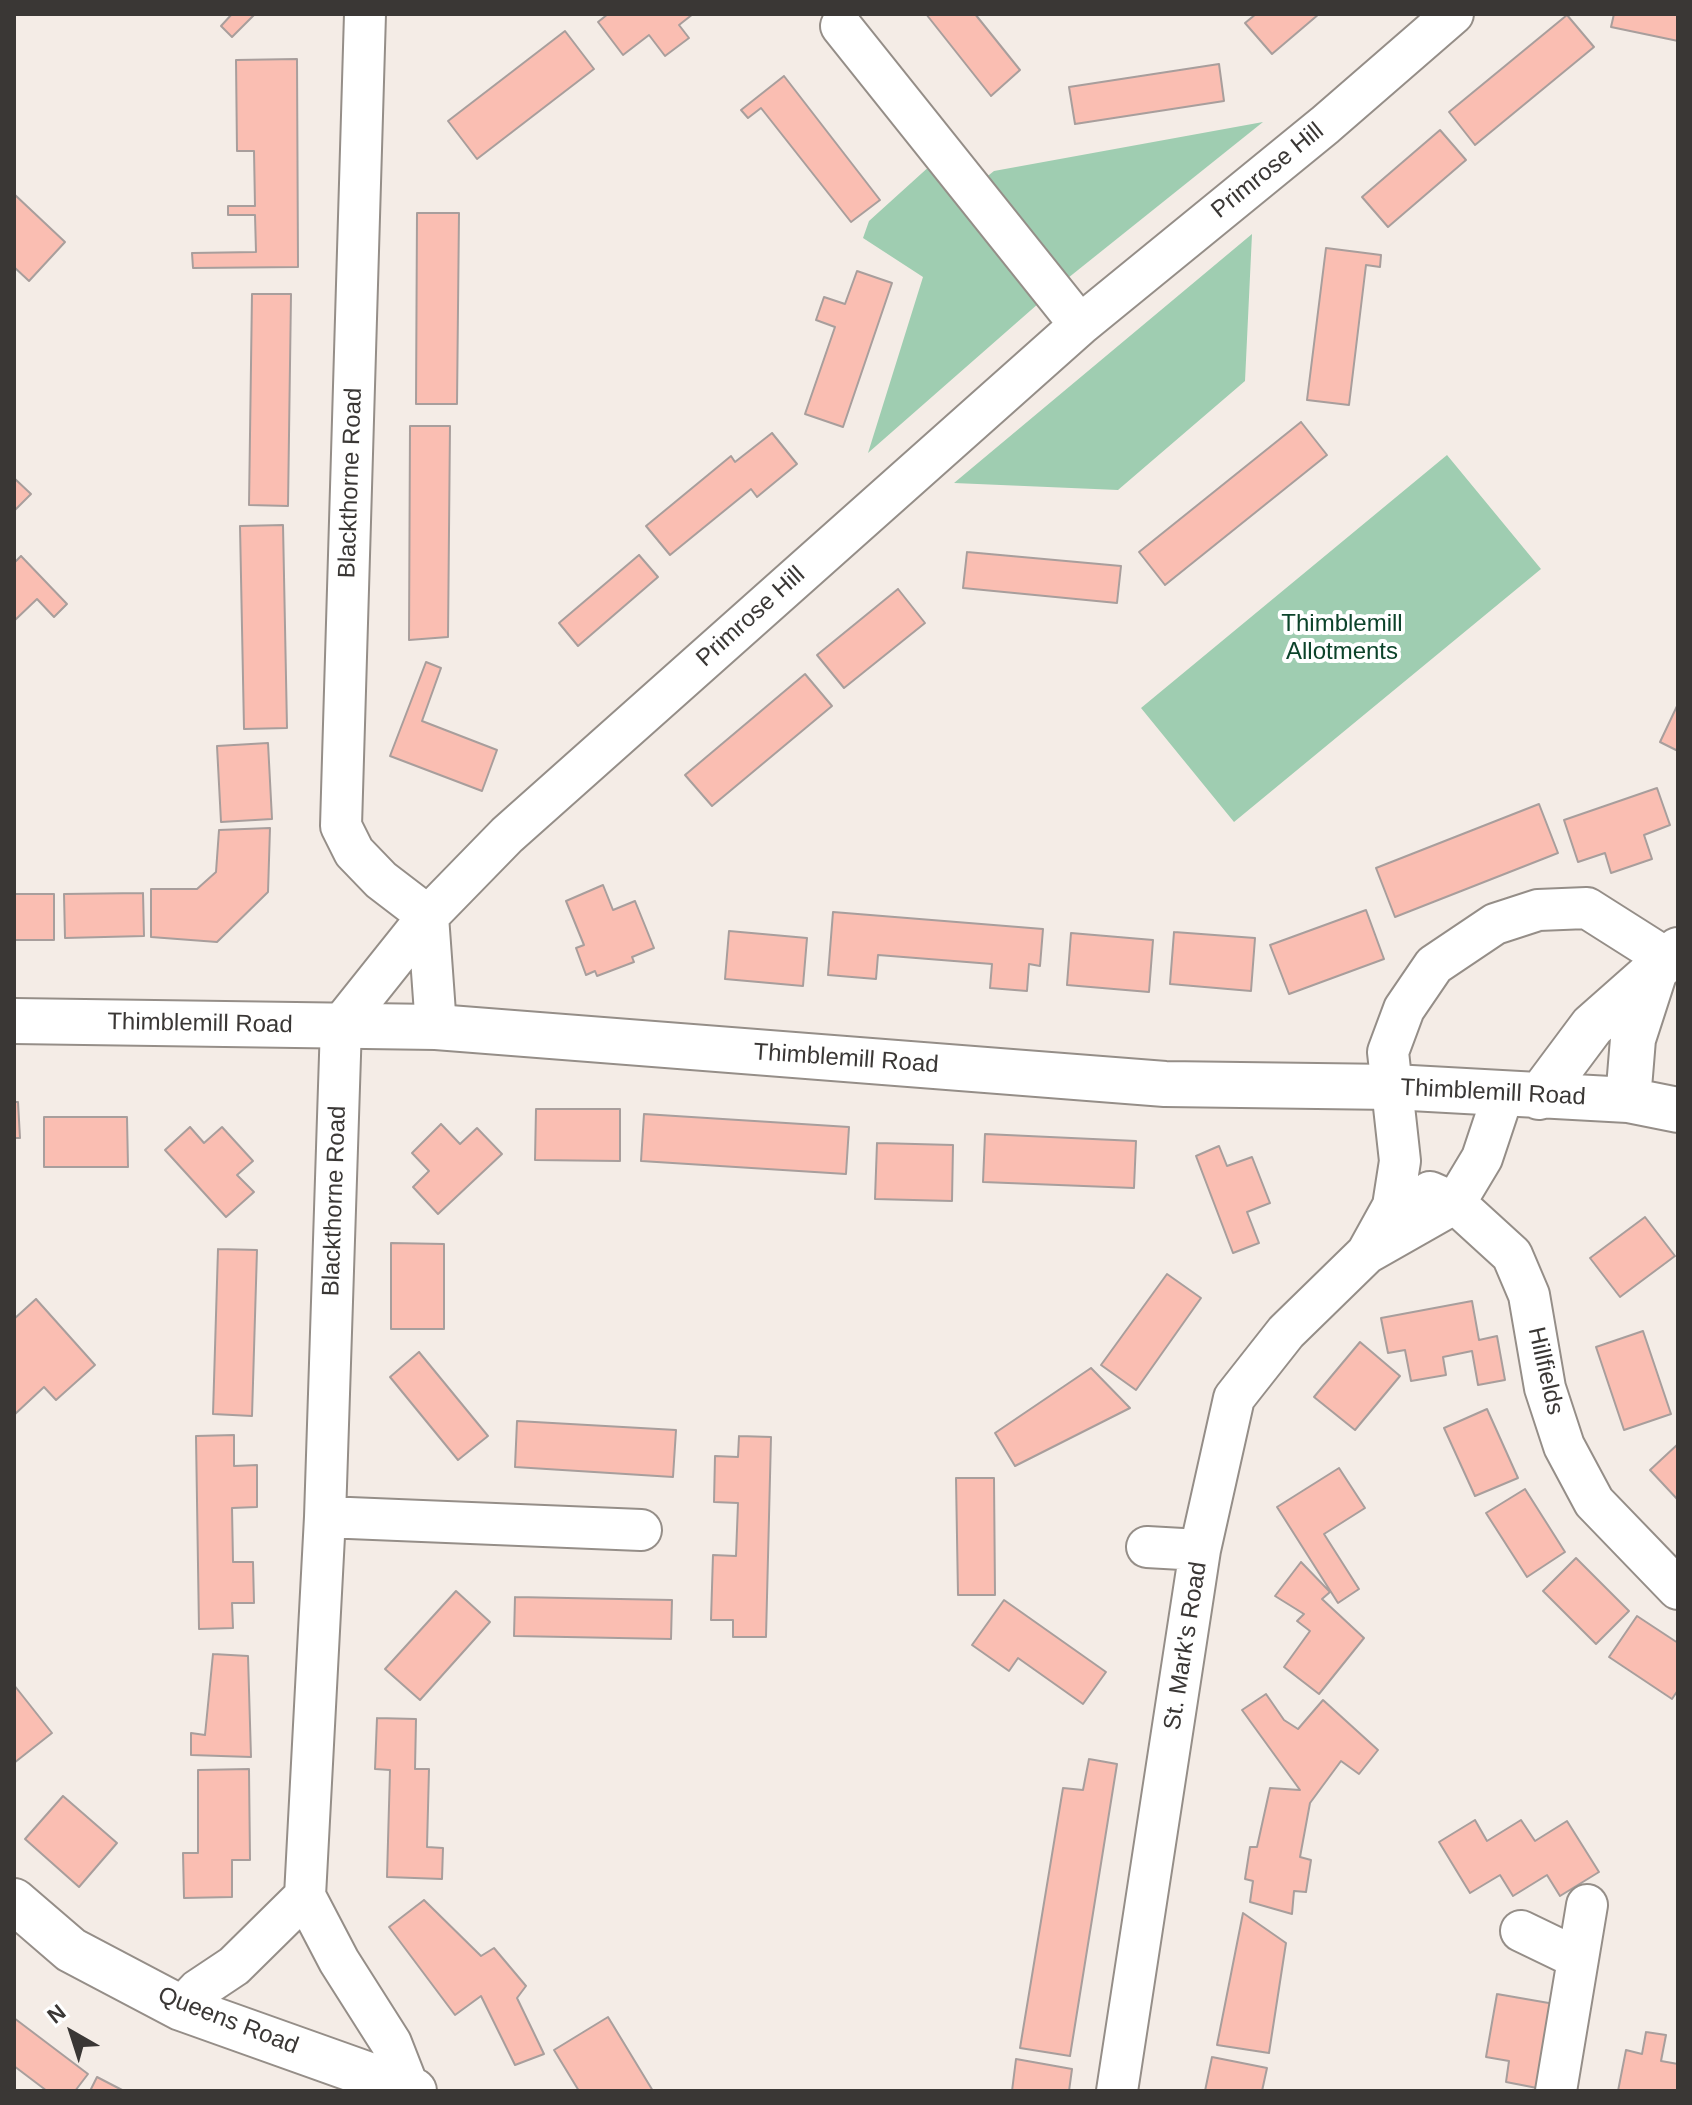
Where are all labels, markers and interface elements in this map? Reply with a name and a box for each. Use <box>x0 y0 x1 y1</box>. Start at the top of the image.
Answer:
street label: Primrose Hill <box>1206 117 1330 225</box>
street label: Blackthorne Road <box>333 387 369 579</box>
street label: Primrose Hill <box>691 561 811 673</box>
park label: Thimblemill Allotments <box>1281 610 1403 666</box>
street label: Thimblemill Road <box>107 1008 293 1040</box>
street label: Thimblemill Road <box>753 1038 939 1080</box>
street label: Thimblemill Road <box>1400 1074 1586 1112</box>
street label: Blackthorne Road <box>317 1105 353 1297</box>
street label: Hillfields <box>1521 1324 1569 1418</box>
street label: St. Mark's Road <box>1158 1560 1214 1732</box>
street label: Queens Road <box>154 1981 302 2061</box>
north arrow <box>32 1993 112 2073</box>
text: N <box>43 1999 71 2029</box>

